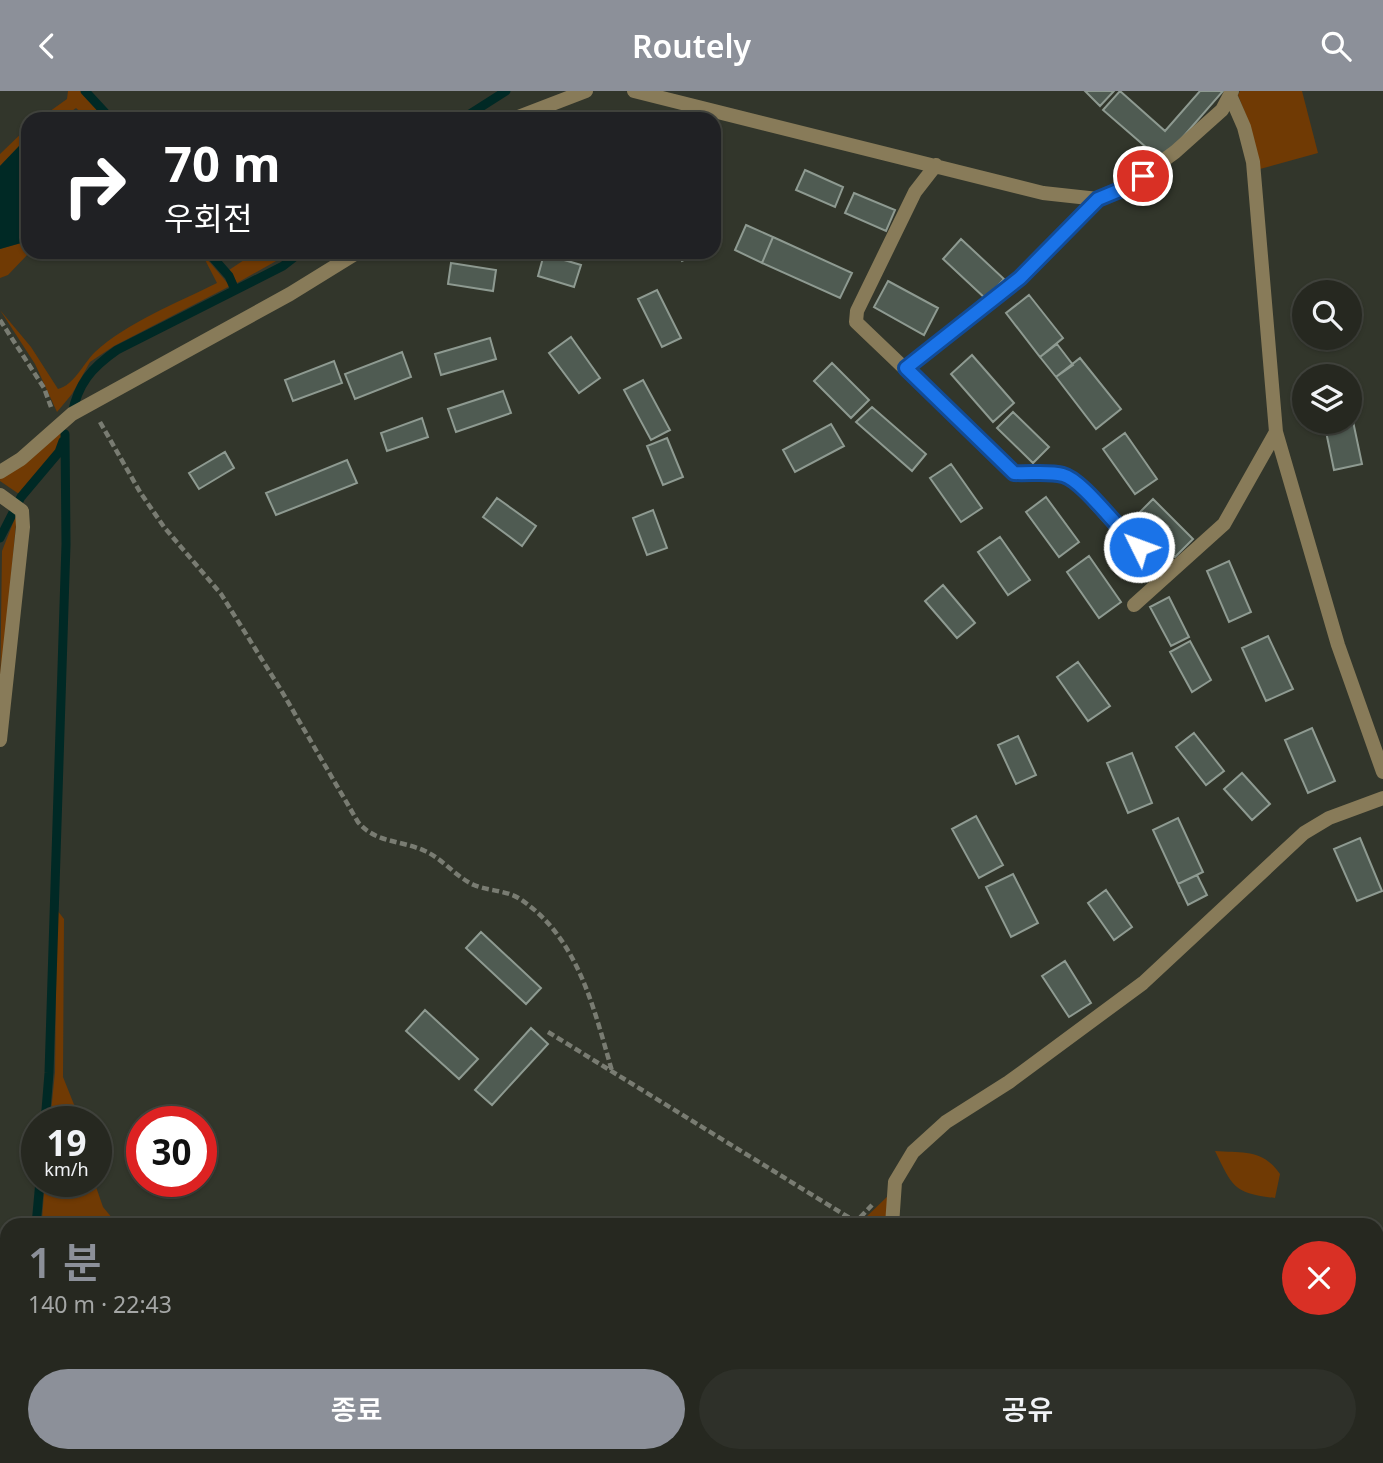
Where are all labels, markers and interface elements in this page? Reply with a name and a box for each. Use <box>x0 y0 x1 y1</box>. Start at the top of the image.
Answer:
text: Routely <box>632 24 751 67</box>
icon: back <box>28 27 66 65</box>
icon: search <box>1317 27 1355 65</box>
text: 70 m <box>164 130 281 196</box>
icon: right <box>49 140 140 231</box>
pin <box>1113 146 1173 206</box>
icon: arrive <box>1124 157 1162 195</box>
text: 우회전 <box>164 196 252 239</box>
map controls <box>1292 280 1362 434</box>
button: search <box>1292 280 1362 350</box>
button: layers <box>1292 364 1362 434</box>
position arrow <box>1102 510 1176 584</box>
speed limit sign: 30 <box>126 1106 217 1197</box>
text: 19 <box>46 1119 87 1166</box>
text: km/h <box>44 1157 89 1181</box>
text: 1 분 <box>28 1233 102 1290</box>
button: close <box>1282 1241 1356 1315</box>
text: 140 m · 22:43 <box>28 1288 172 1320</box>
button: 종료 <box>28 1369 685 1449</box>
button: 공유 <box>699 1369 1356 1449</box>

